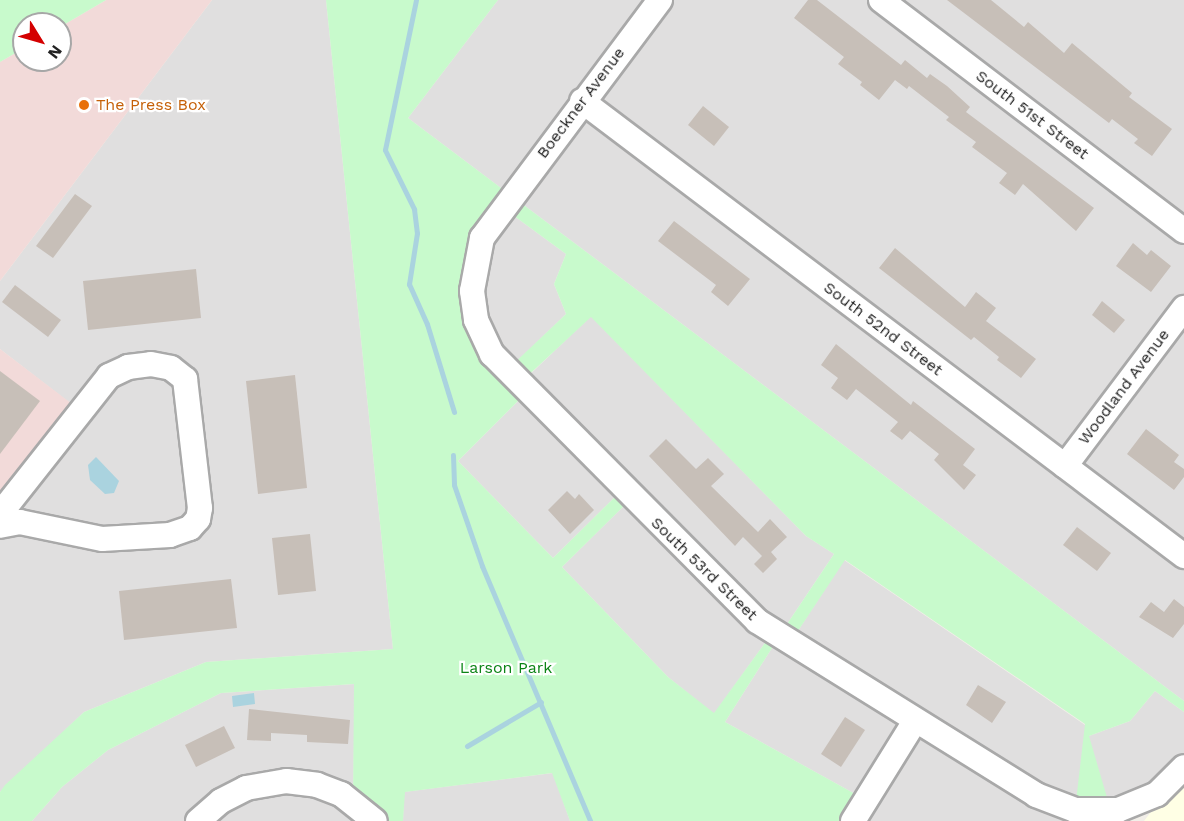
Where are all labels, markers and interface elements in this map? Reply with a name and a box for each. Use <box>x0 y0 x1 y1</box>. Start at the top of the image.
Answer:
north arrow <box>12 12 72 72</box>
text: N <box>44 41 66 62</box>
street label: Boeckner Avenue <box>533 43 629 163</box>
street label: South 51st Street <box>972 66 1092 164</box>
place label: The Press Box <box>96 95 206 115</box>
marker: The Press Box <box>77 98 91 112</box>
street label: South 52nd Street <box>820 278 946 380</box>
street label: Woodland Avenue <box>1074 325 1174 449</box>
street label: South 53rd Street <box>647 513 761 625</box>
park label: Larson Park <box>460 658 552 678</box>

